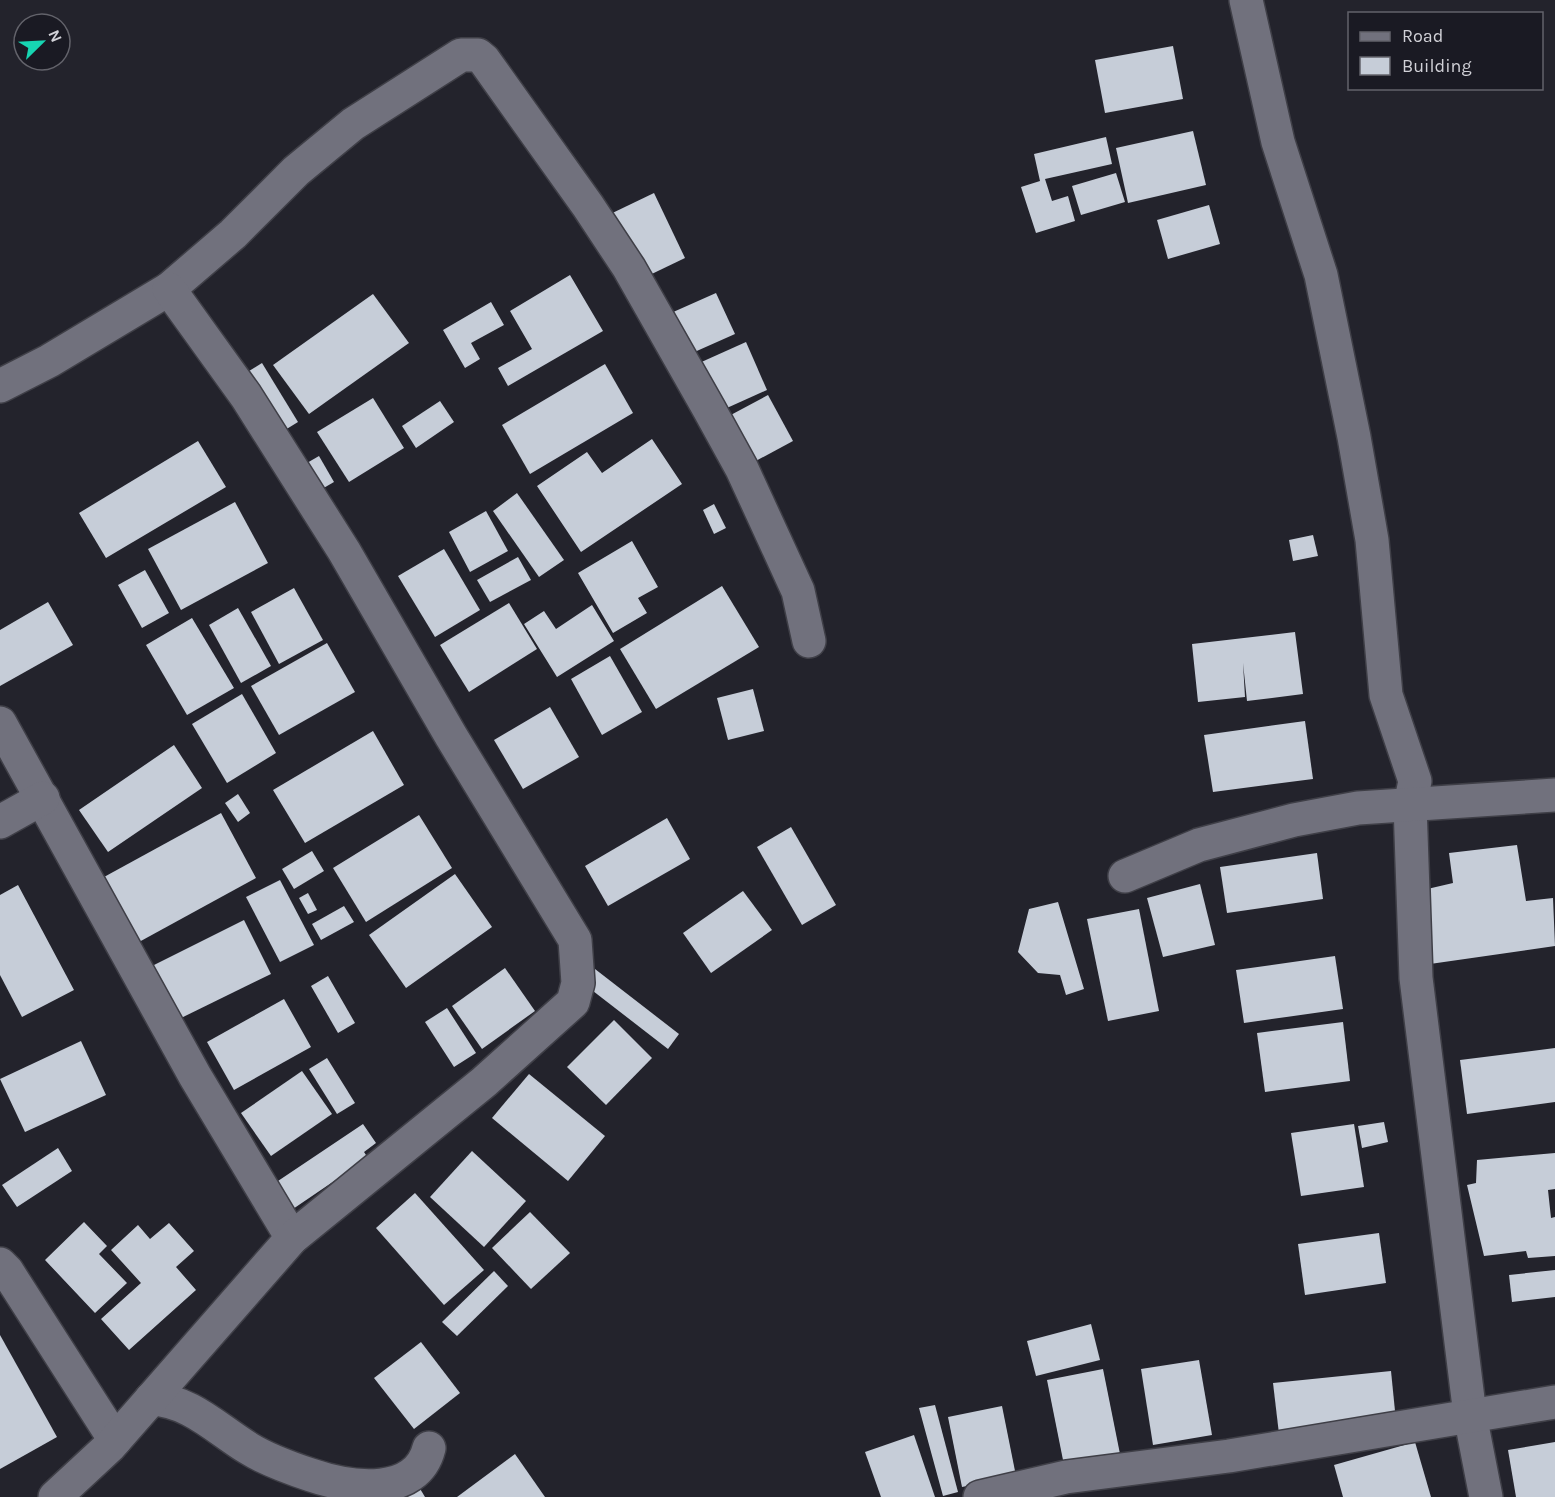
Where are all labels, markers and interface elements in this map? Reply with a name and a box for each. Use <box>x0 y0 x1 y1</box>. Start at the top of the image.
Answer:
north arrow <box>12 12 72 72</box>
legend <box>1348 12 1543 90</box>
text: Road <box>1402 25 1443 47</box>
text: N <box>44 27 66 45</box>
text: Building <box>1402 55 1472 77</box>

